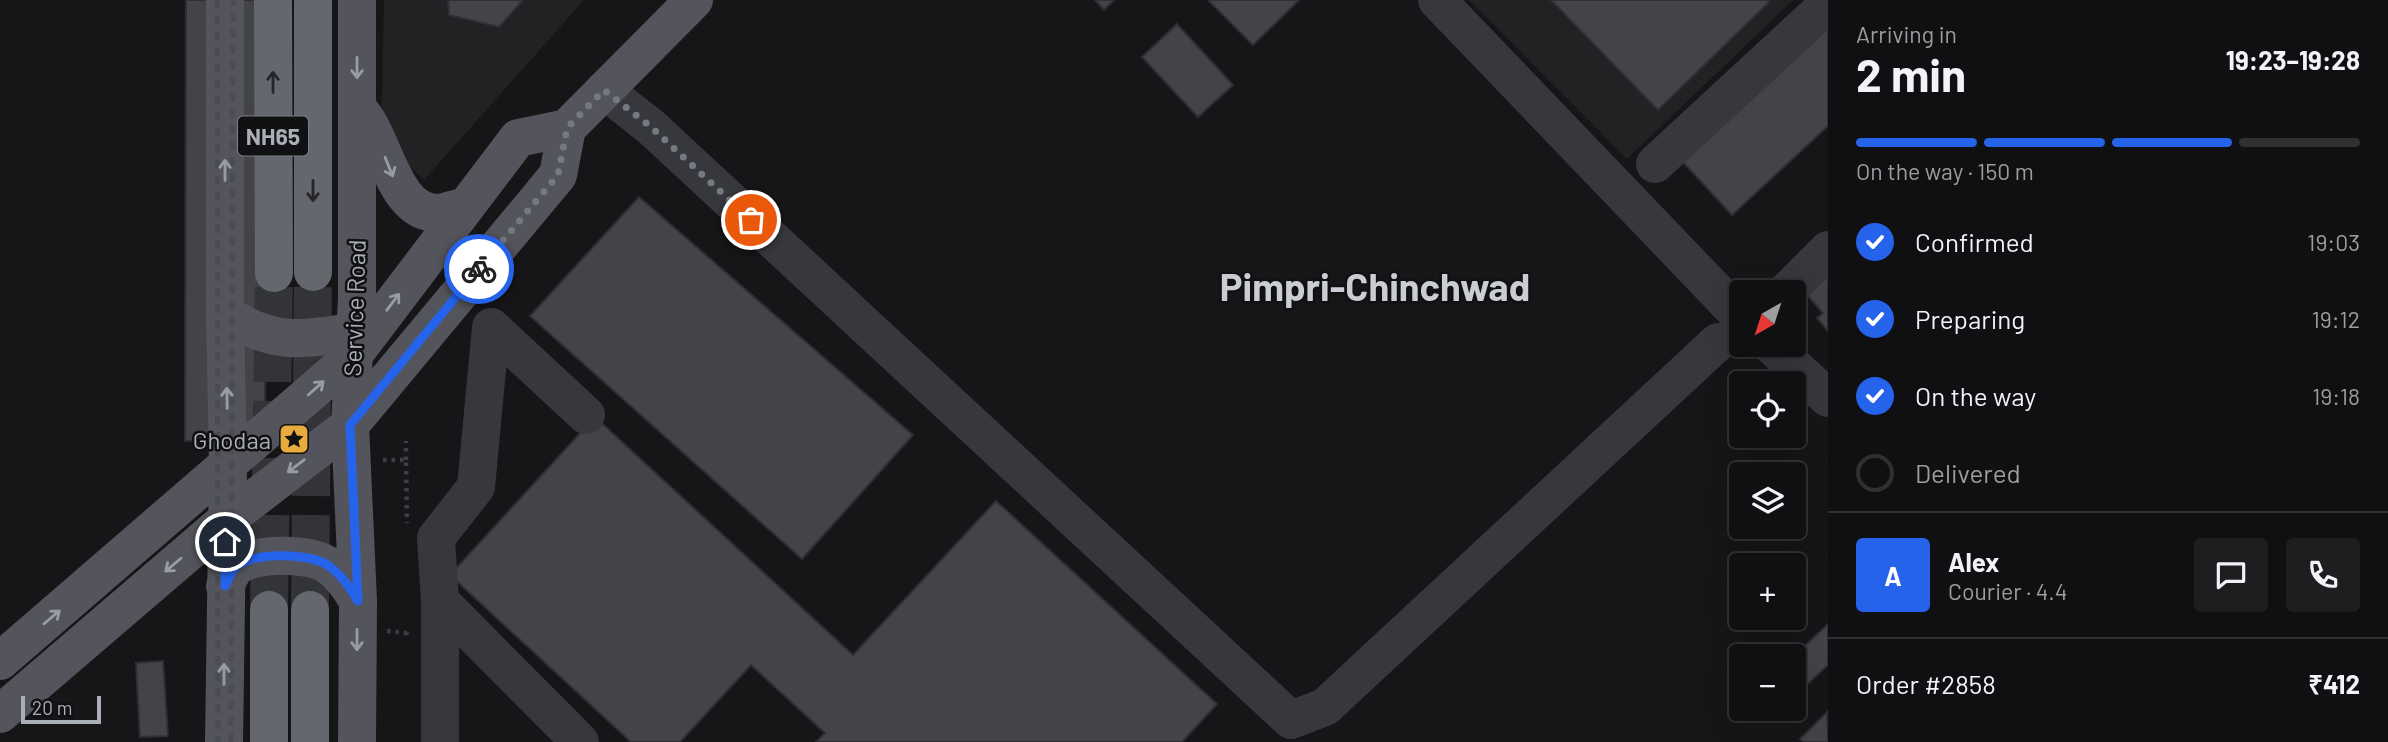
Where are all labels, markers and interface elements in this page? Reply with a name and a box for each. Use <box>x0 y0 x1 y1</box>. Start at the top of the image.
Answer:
text: Arriving in <box>1856 20 1957 48</box>
text: 19:23–19:28 <box>2226 44 2360 75</box>
text: 2 min <box>1856 46 1966 101</box>
one-way arrow <box>350 56 364 79</box>
one-way arrow <box>266 71 280 94</box>
road number: NH65 <box>238 116 308 155</box>
one-way arrow <box>384 156 397 177</box>
text: On the way · 150 m <box>1856 157 2034 185</box>
one-way arrow <box>218 159 232 182</box>
one-way arrow <box>306 179 320 202</box>
pin <box>721 190 781 250</box>
icon: bag <box>732 201 770 239</box>
icon: check <box>1856 223 1894 261</box>
text: Confirmed <box>1915 226 2034 257</box>
text: 19:03 <box>2307 228 2360 256</box>
courier <box>444 234 514 304</box>
street label: Service Road <box>337 239 371 377</box>
icon: bike <box>460 250 498 288</box>
district label: Pimpri-Chinchwad <box>1220 263 1530 309</box>
north arrow <box>1729 280 1806 357</box>
map controls <box>1729 280 1806 721</box>
one-way arrow <box>385 293 400 312</box>
icon: check <box>1856 300 1894 338</box>
text: Preparing <box>1915 303 2025 334</box>
text: 19:12 <box>2312 305 2360 333</box>
button: locate <box>1729 371 1806 448</box>
icon: check <box>1856 377 1894 415</box>
one-way arrow <box>307 380 325 396</box>
text: On the way <box>1915 380 2036 411</box>
text: 19:18 <box>2312 382 2360 410</box>
one-way arrow <box>220 387 234 410</box>
place icon: Ghodaa <box>277 422 311 456</box>
place label: Ghodaa <box>193 425 271 454</box>
text: Delivered <box>1915 457 2021 488</box>
one-way arrow <box>288 459 306 474</box>
button: layers <box>1729 462 1806 539</box>
pin <box>195 512 255 572</box>
icon: home <box>206 523 244 561</box>
button: chat <box>2194 538 2268 612</box>
button: phone <box>2286 538 2360 612</box>
text: Alex <box>1948 546 1999 577</box>
button: + <box>1729 553 1806 630</box>
one-way arrow <box>164 557 182 573</box>
text: A <box>1884 560 1902 591</box>
text: Courier · 4.4 <box>1948 577 2067 605</box>
one-way arrow <box>43 609 61 625</box>
one-way arrow <box>350 628 364 651</box>
button: − <box>1729 644 1806 721</box>
one-way arrow <box>217 663 231 686</box>
text: Order #2858 <box>1856 668 1996 699</box>
text: ₹412 <box>2308 668 2360 699</box>
scale bar <box>21 693 102 725</box>
text: 20 m <box>32 696 72 719</box>

